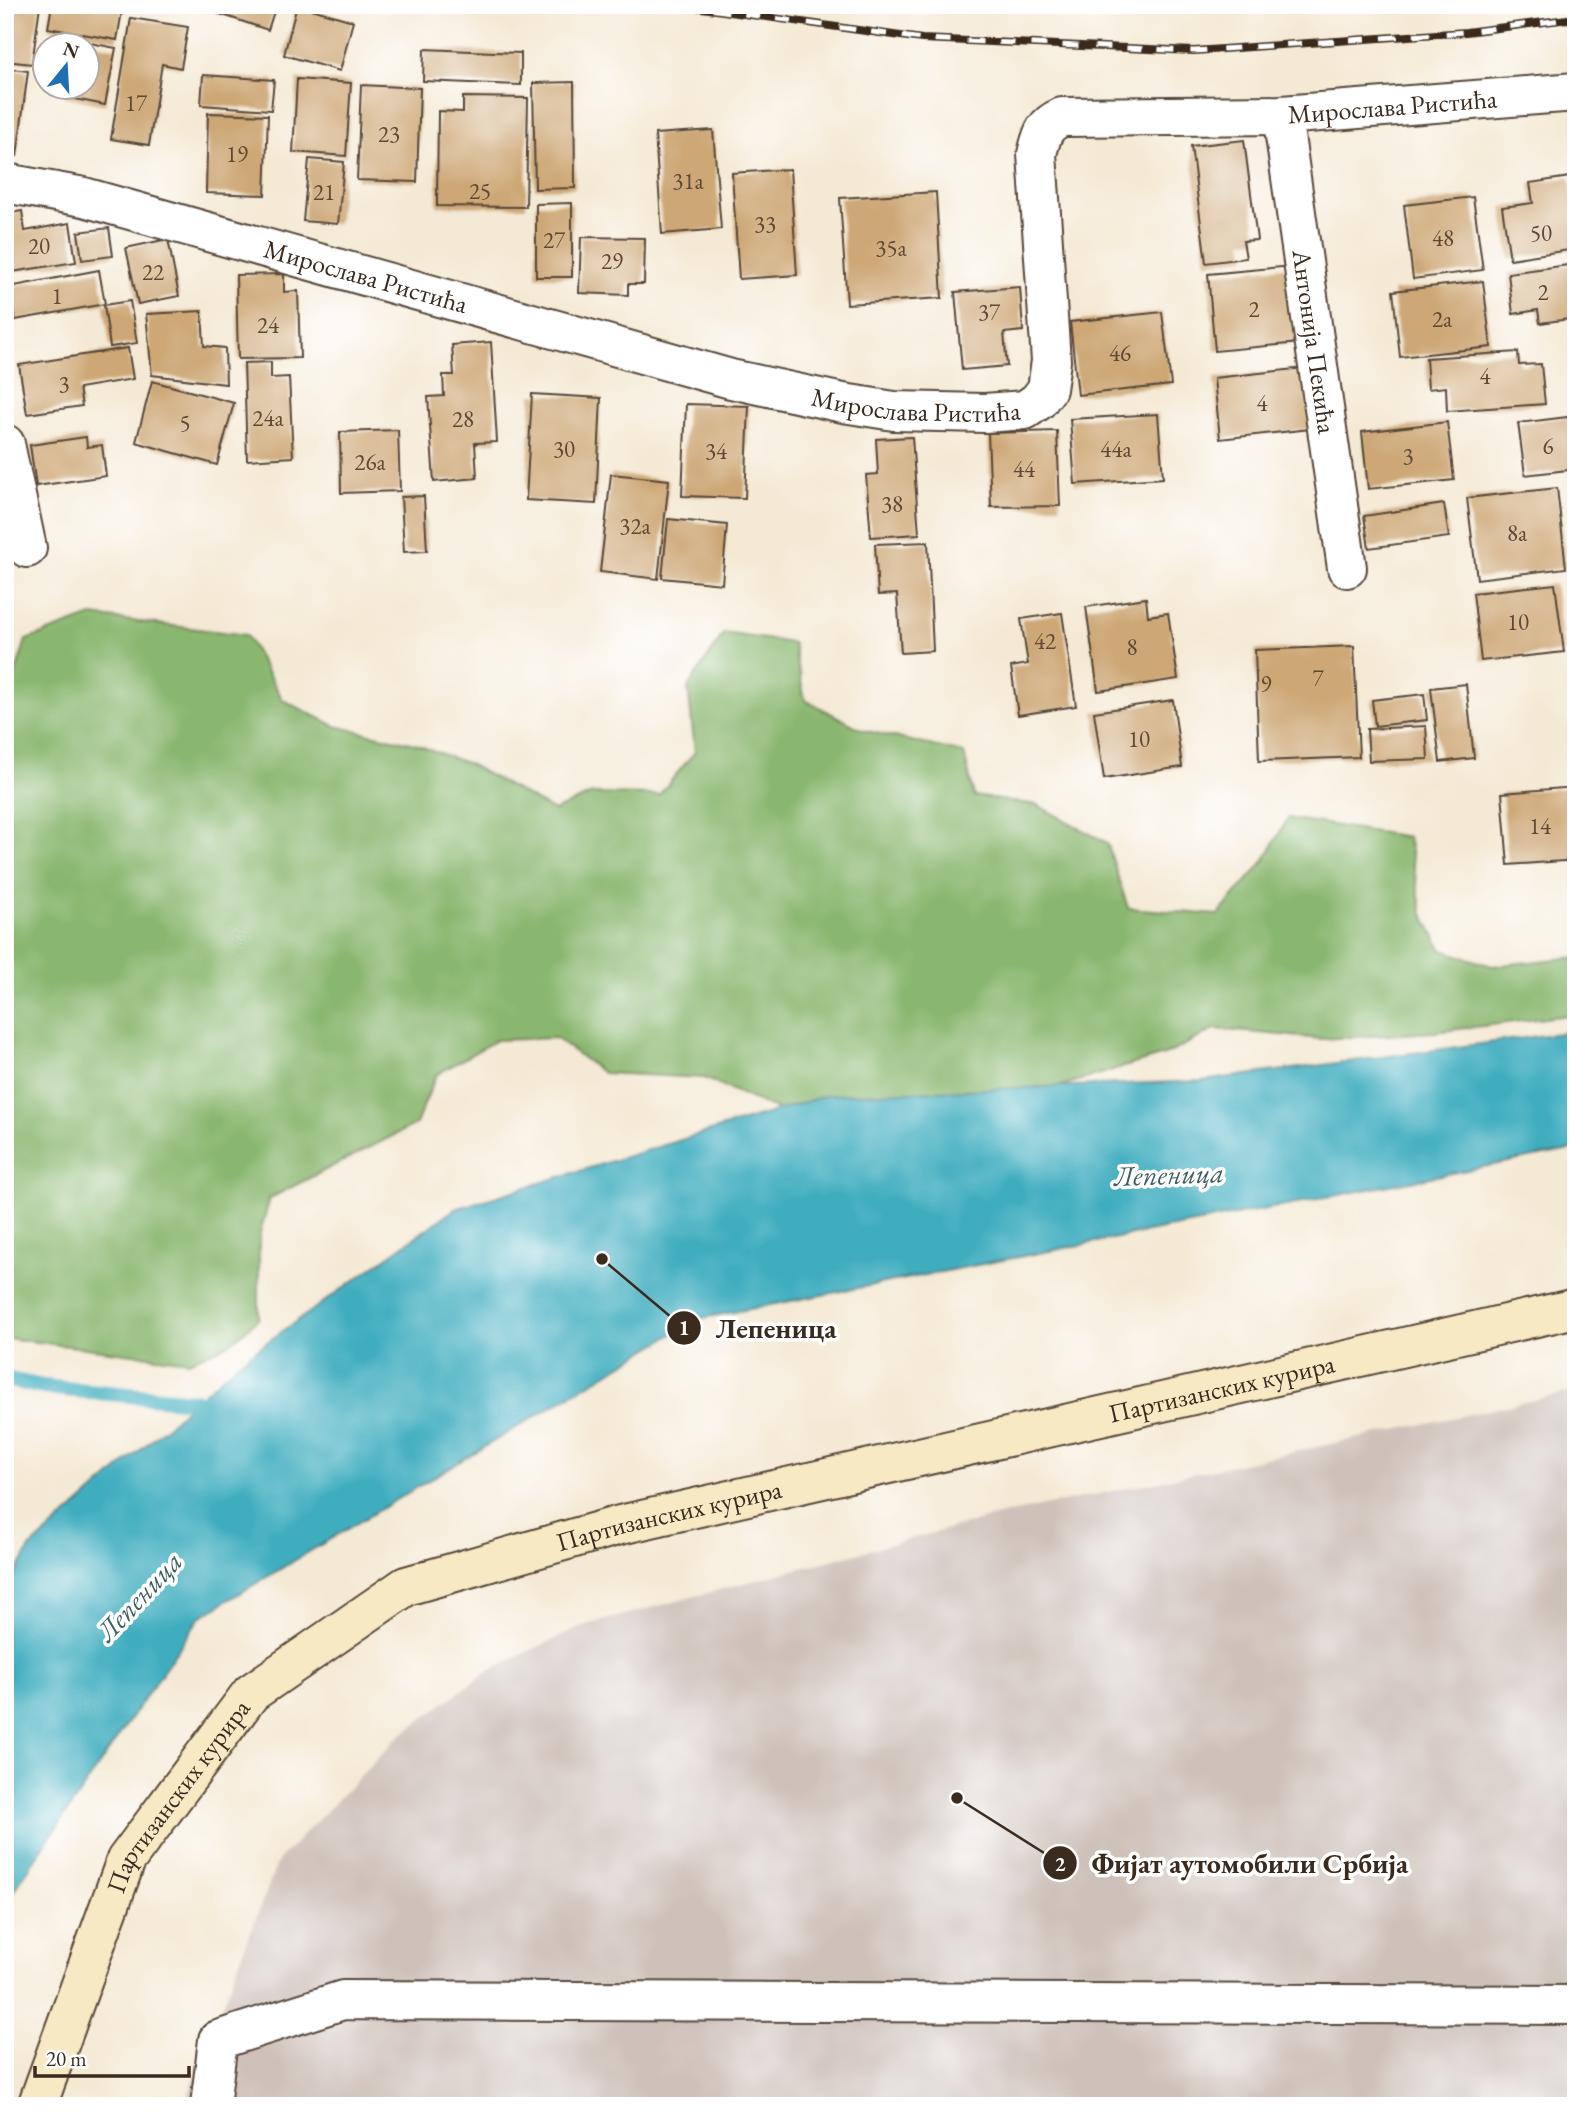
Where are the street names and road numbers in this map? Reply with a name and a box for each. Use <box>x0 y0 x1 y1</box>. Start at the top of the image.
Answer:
street label: Мирослава Ристића <box>1286 81 1499 132</box>
street label: Мирослава Ристића <box>260 231 472 321</box>
street label: Антонија Пекића <box>1284 246 1345 437</box>
street label: Мирослава Ристића <box>808 380 1022 430</box>
street label: Партизанских курира <box>1105 1346 1339 1431</box>
street label: Партизанских курира <box>552 1472 786 1559</box>
street label: Партизанских курира <box>98 1692 258 1898</box>

